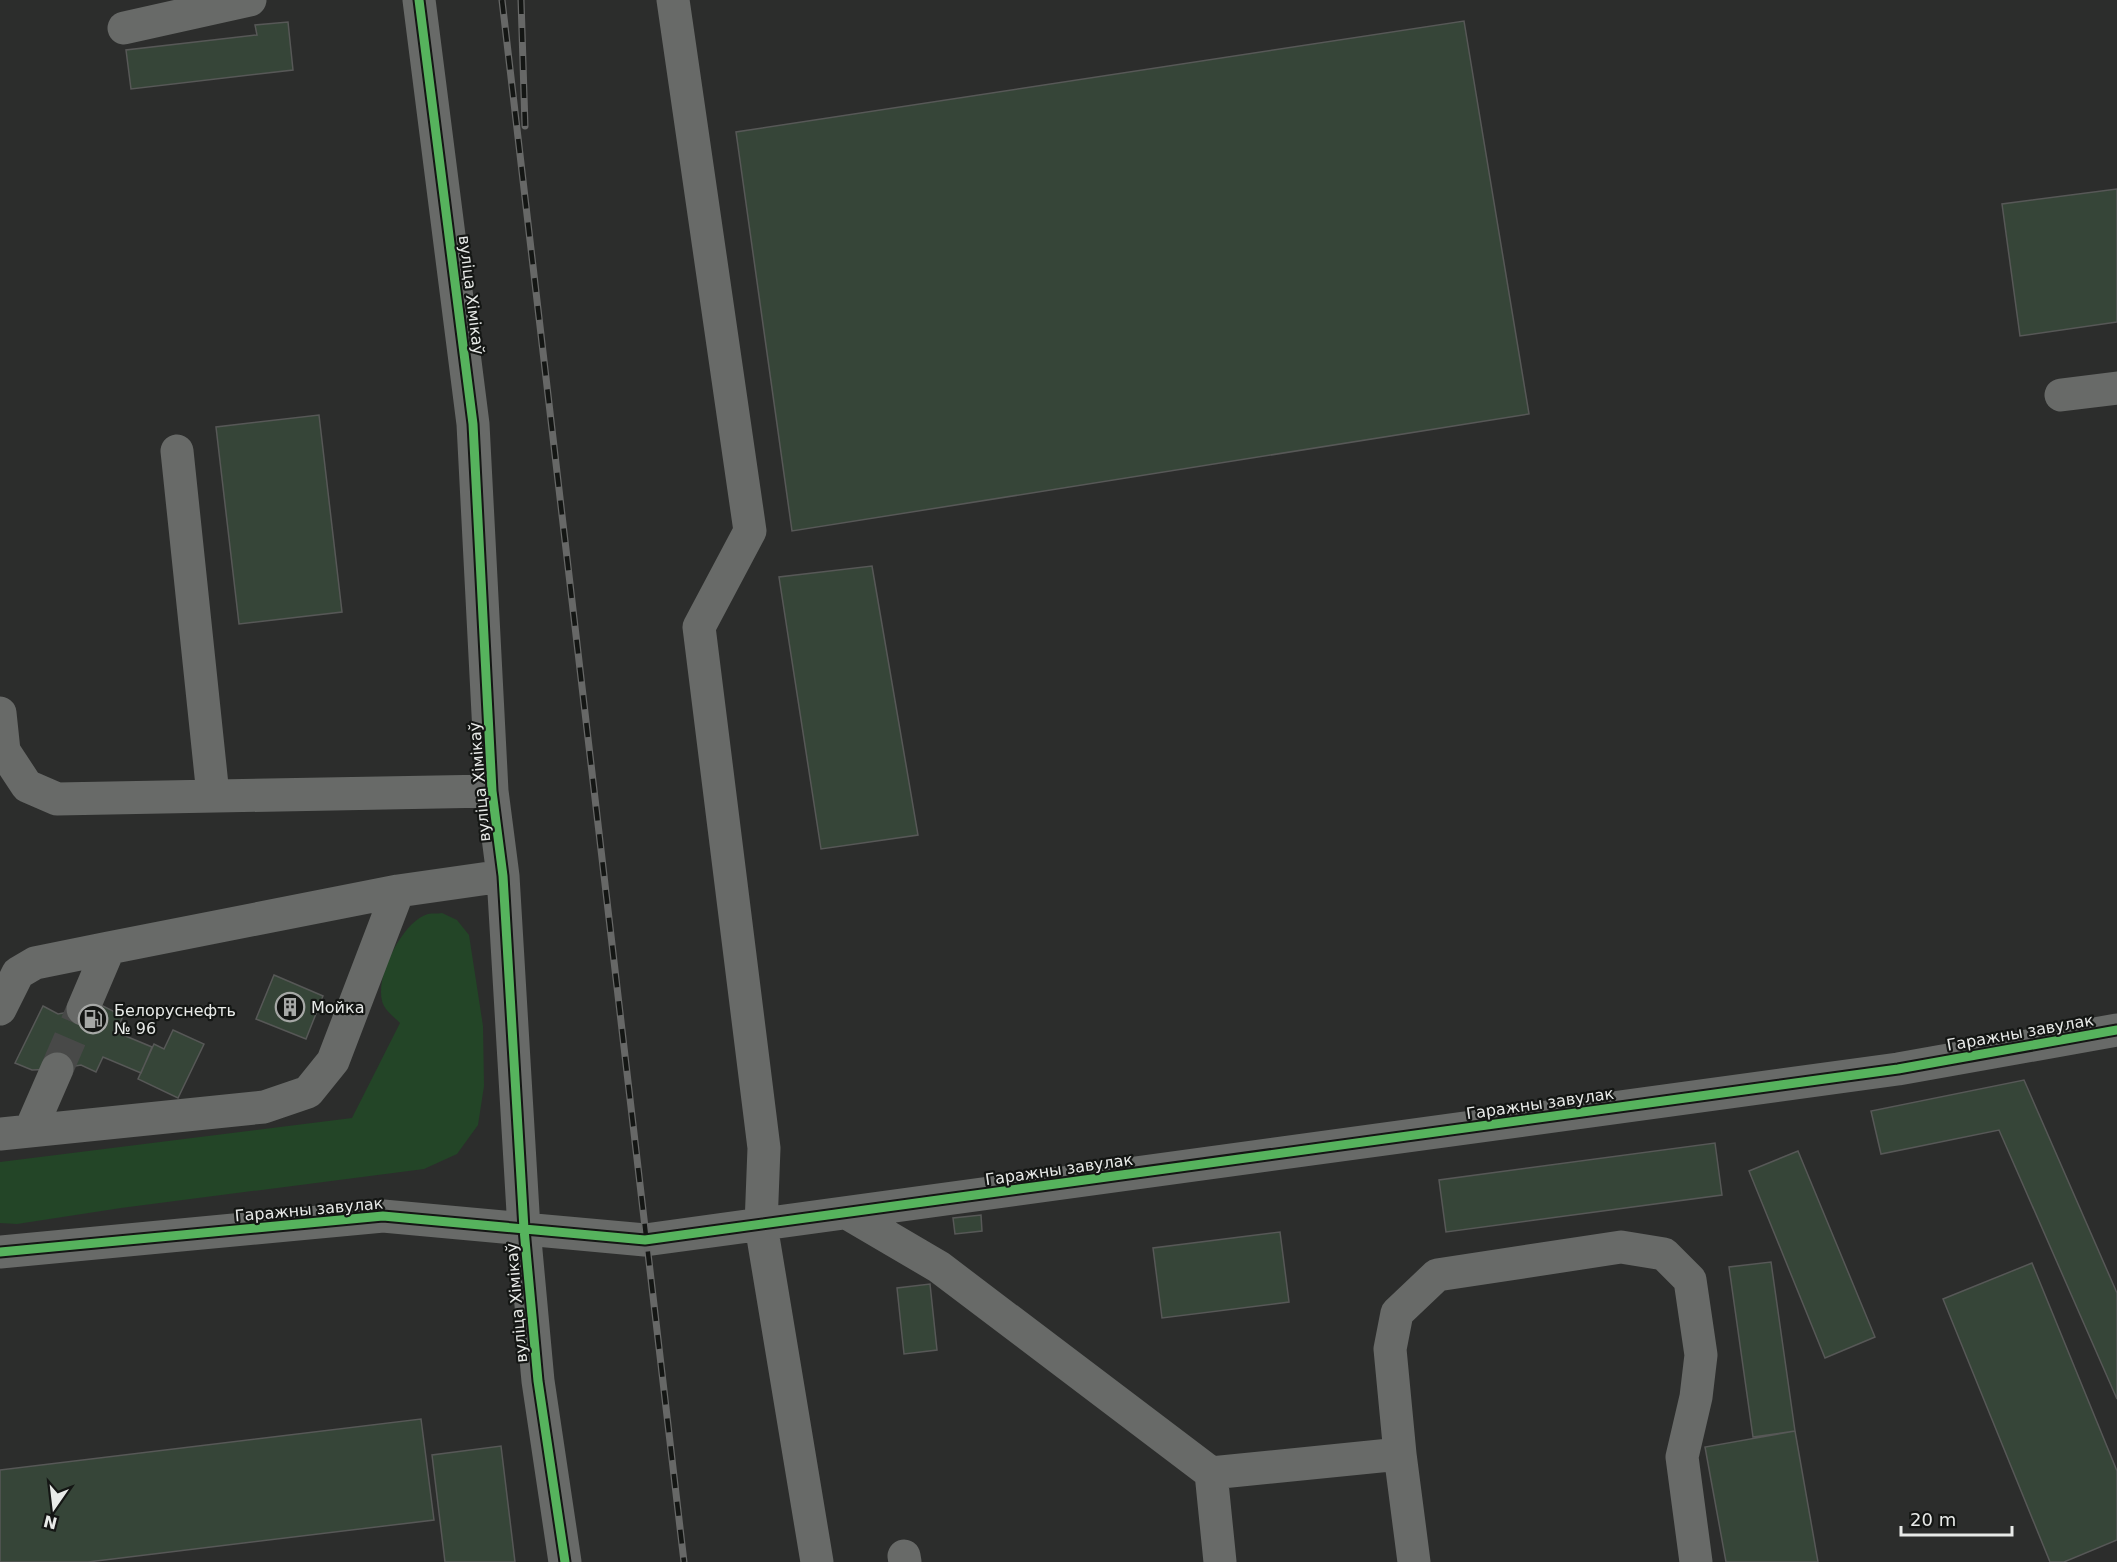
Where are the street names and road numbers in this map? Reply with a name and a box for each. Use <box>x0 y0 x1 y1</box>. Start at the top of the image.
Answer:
street label: вуліца Хімікаў <box>455 234 488 356</box>
street label: вуліца Хімікаў <box>465 721 494 843</box>
street label: Гаражны завулак <box>1945 1010 2095 1055</box>
street label: Гаражны завулак <box>1465 1084 1616 1123</box>
street label: Гаражны завулак <box>984 1150 1135 1189</box>
street label: Гаражны завулак <box>234 1194 384 1225</box>
street label: вуліца Хімікаў <box>502 1242 531 1364</box>

